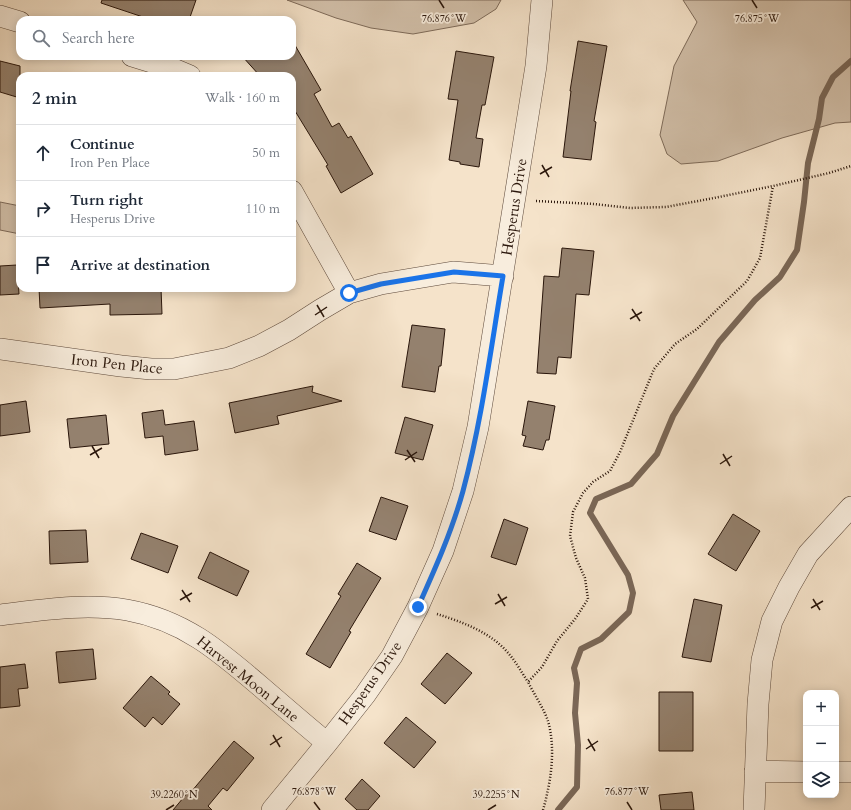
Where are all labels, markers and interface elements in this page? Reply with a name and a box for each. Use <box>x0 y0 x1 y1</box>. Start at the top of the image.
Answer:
text: 76.876°W <box>422 12 467 26</box>
text: 76.875°W <box>735 12 780 26</box>
search box <box>16 16 296 60</box>
icon: search <box>30 27 52 49</box>
text: Search here <box>62 28 135 48</box>
text: 2 min <box>32 87 77 110</box>
text: Walk · 160 m <box>205 89 280 107</box>
text: Continue <box>70 134 135 154</box>
icon: ahead <box>32 142 54 164</box>
text: 50 m <box>252 144 280 162</box>
text: Iron Pen Place <box>70 154 150 172</box>
street label: Hesperus Drive <box>496 157 532 257</box>
text: Turn right <box>70 190 143 210</box>
icon: right <box>32 198 54 220</box>
text: 110 m <box>246 200 280 218</box>
text: Hesperus Drive <box>70 210 155 228</box>
icon: arrive <box>32 254 54 276</box>
text: Arrive at destination <box>70 255 210 275</box>
route start <box>340 284 358 302</box>
street label: Iron Pen Place <box>70 349 164 379</box>
route end <box>409 598 427 616</box>
street label: Harvest Moon Lane <box>193 631 304 727</box>
street label: Hesperus Drive <box>334 637 406 729</box>
map controls <box>803 690 839 798</box>
button: + <box>803 690 839 726</box>
button: − <box>803 726 839 762</box>
button: layers <box>803 762 839 798</box>
text: 76.878°W <box>292 785 337 799</box>
text: 76.877°W <box>605 785 650 799</box>
text: 39.2260°N <box>151 788 198 802</box>
text: 39.2255°N <box>473 788 520 802</box>

